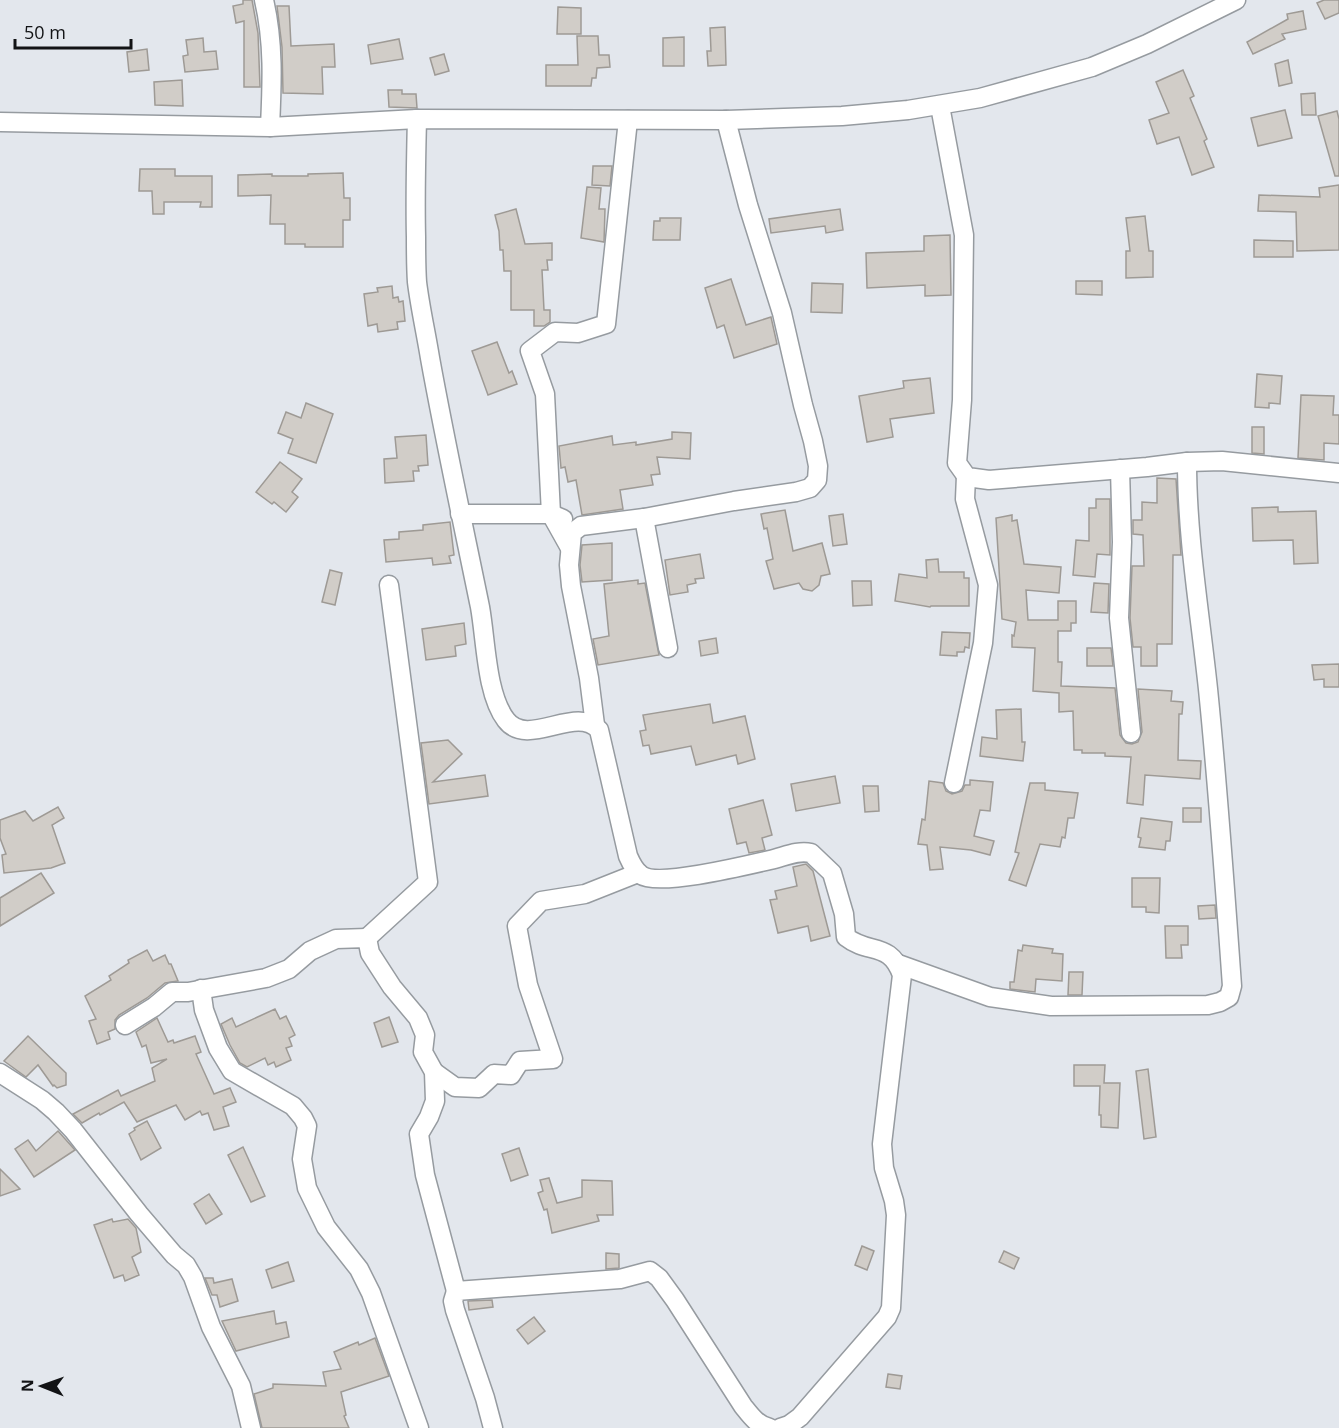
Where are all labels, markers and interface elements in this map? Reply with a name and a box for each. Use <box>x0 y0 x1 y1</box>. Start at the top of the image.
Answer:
scale bar <box>15 12 130 50</box>
text: 50 m <box>24 20 66 44</box>
north arrow <box>12 1356 72 1416</box>
text: N <box>16 1379 38 1392</box>

